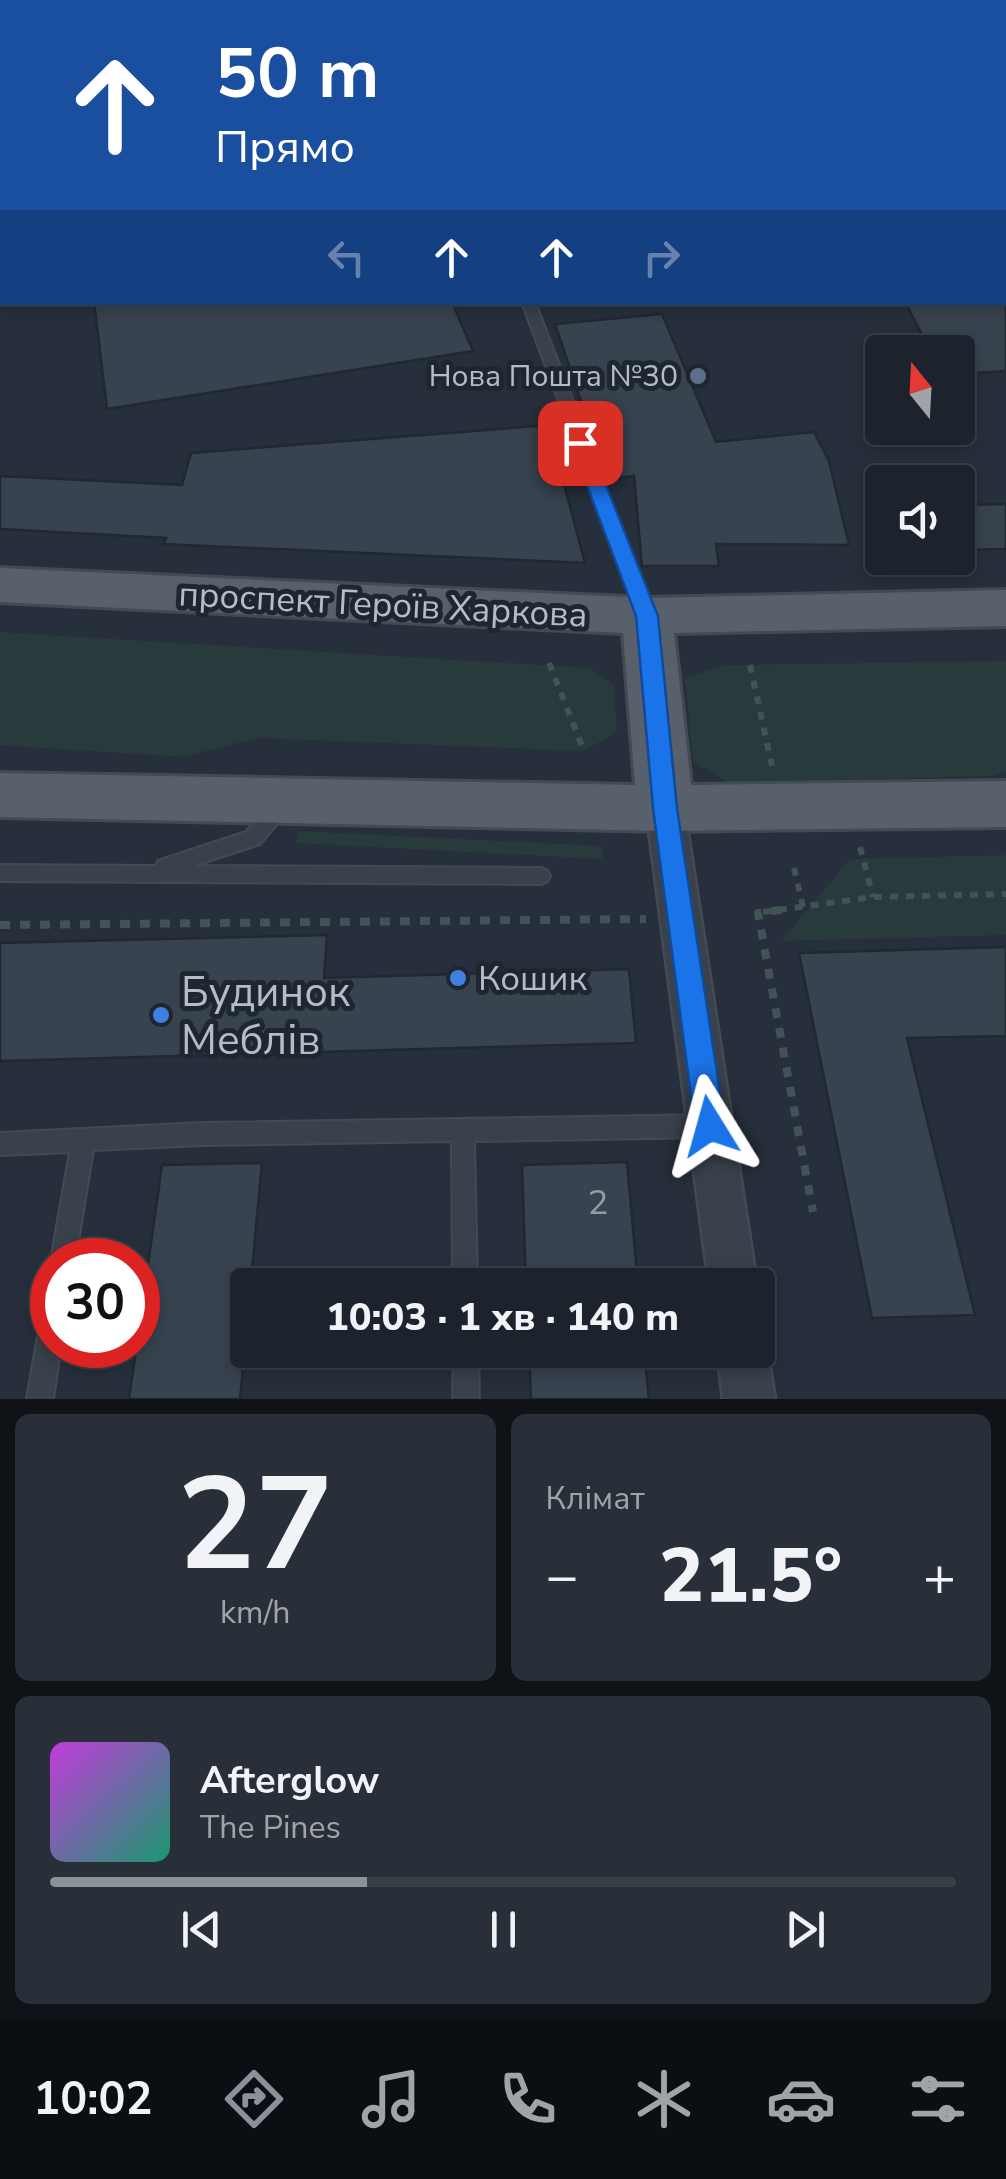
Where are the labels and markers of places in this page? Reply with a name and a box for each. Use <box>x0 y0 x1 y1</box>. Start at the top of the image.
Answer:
place label: Нова Пошта №30 <box>429 356 678 397</box>
marker: Нова Пошта №30 <box>687 365 709 387</box>
pin <box>538 401 623 486</box>
place label: Кошик <box>478 955 587 1002</box>
place label: Будинок Меблів <box>181 964 351 1069</box>
marker: Кошик <box>447 967 469 989</box>
marker: Будинок Меблів <box>150 1004 172 1026</box>

